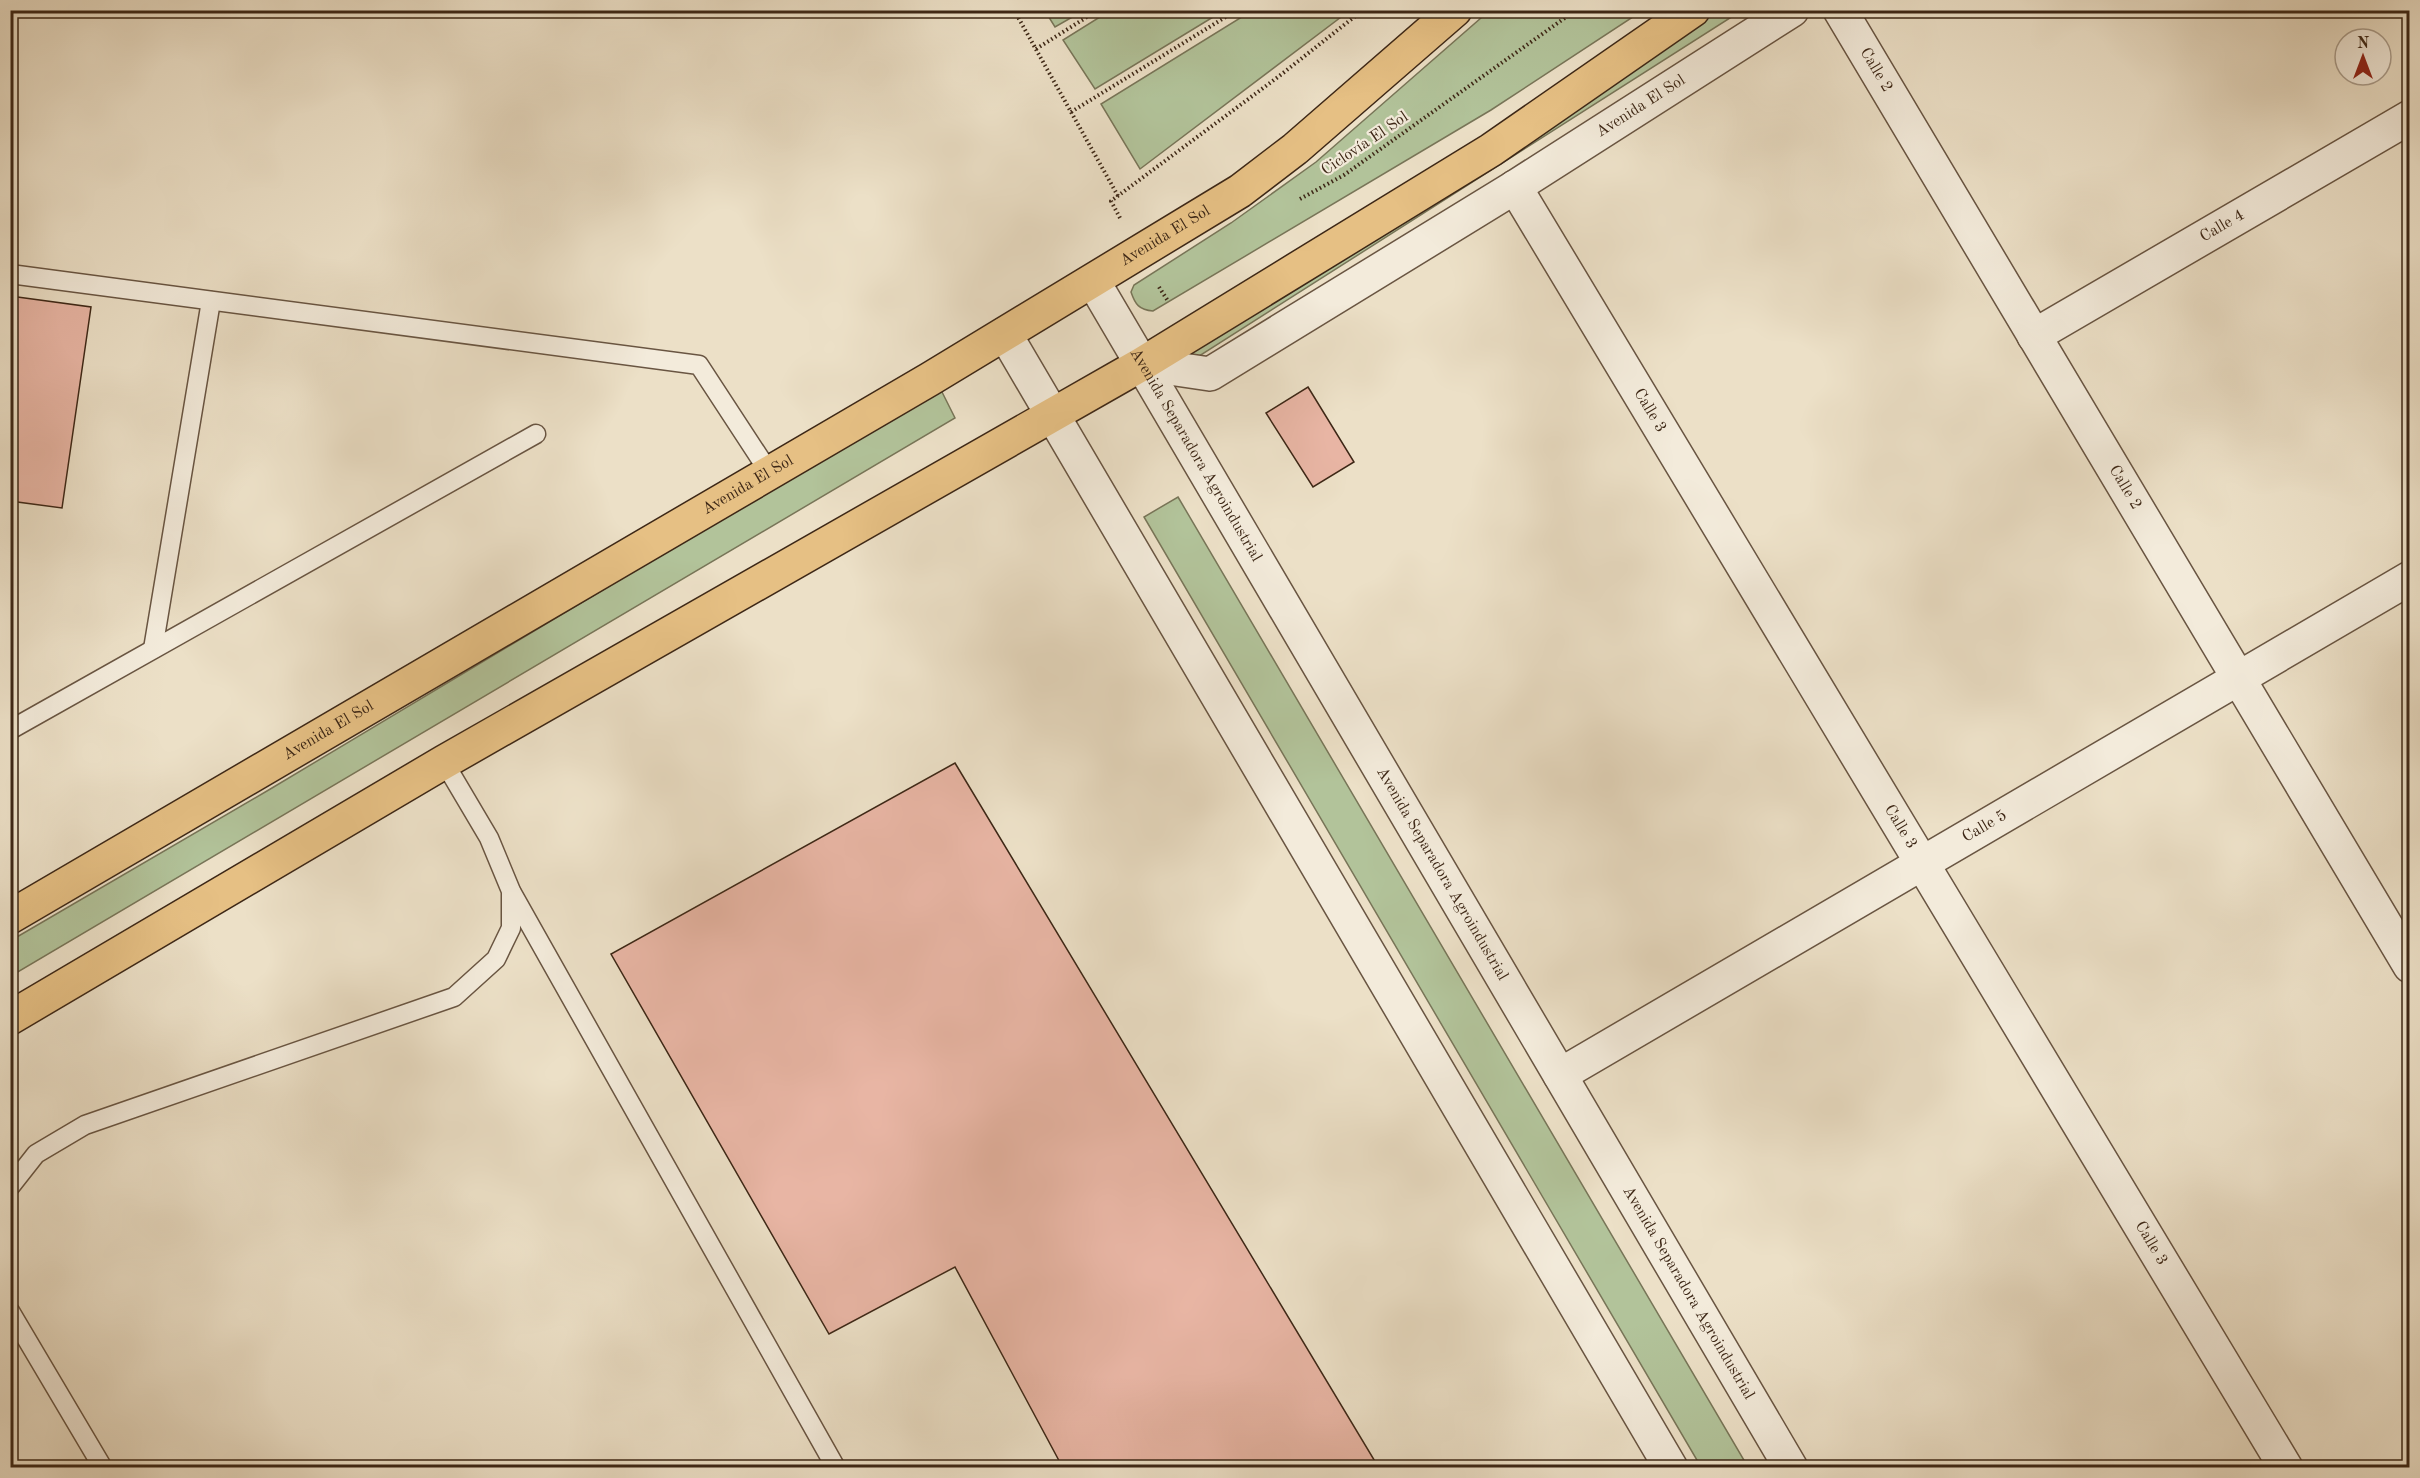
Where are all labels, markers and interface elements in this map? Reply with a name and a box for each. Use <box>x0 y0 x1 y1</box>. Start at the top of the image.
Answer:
north arrow <box>2333 27 2393 87</box>
text: N <box>2357 36 2370 52</box>
street label: Calle 2 <box>1857 45 1895 95</box>
street label: Avenida El Sol <box>1594 72 1688 141</box>
street label: Ciclovía El Sol <box>1319 109 1411 179</box>
street label: Avenida El Sol <box>1118 203 1213 270</box>
street label: Calle 4 <box>2197 207 2247 245</box>
street label: Avenida Separadora Agroindustrial <box>1127 346 1264 564</box>
street label: Calle 3 <box>1630 386 1669 435</box>
street label: Avenida El Sol <box>700 453 796 518</box>
street label: Calle 2 <box>2105 463 2144 512</box>
street label: Avenida El Sol <box>280 698 377 763</box>
street label: Avenida Separadora Agroindustrial <box>1373 765 1511 983</box>
street label: Calle 3 <box>1881 802 1920 852</box>
street label: Calle 5 <box>1960 808 2010 846</box>
street label: Avenida Separadora Agroindustrial <box>1619 1184 1757 1402</box>
street label: Calle 3 <box>2131 1219 2170 1268</box>

